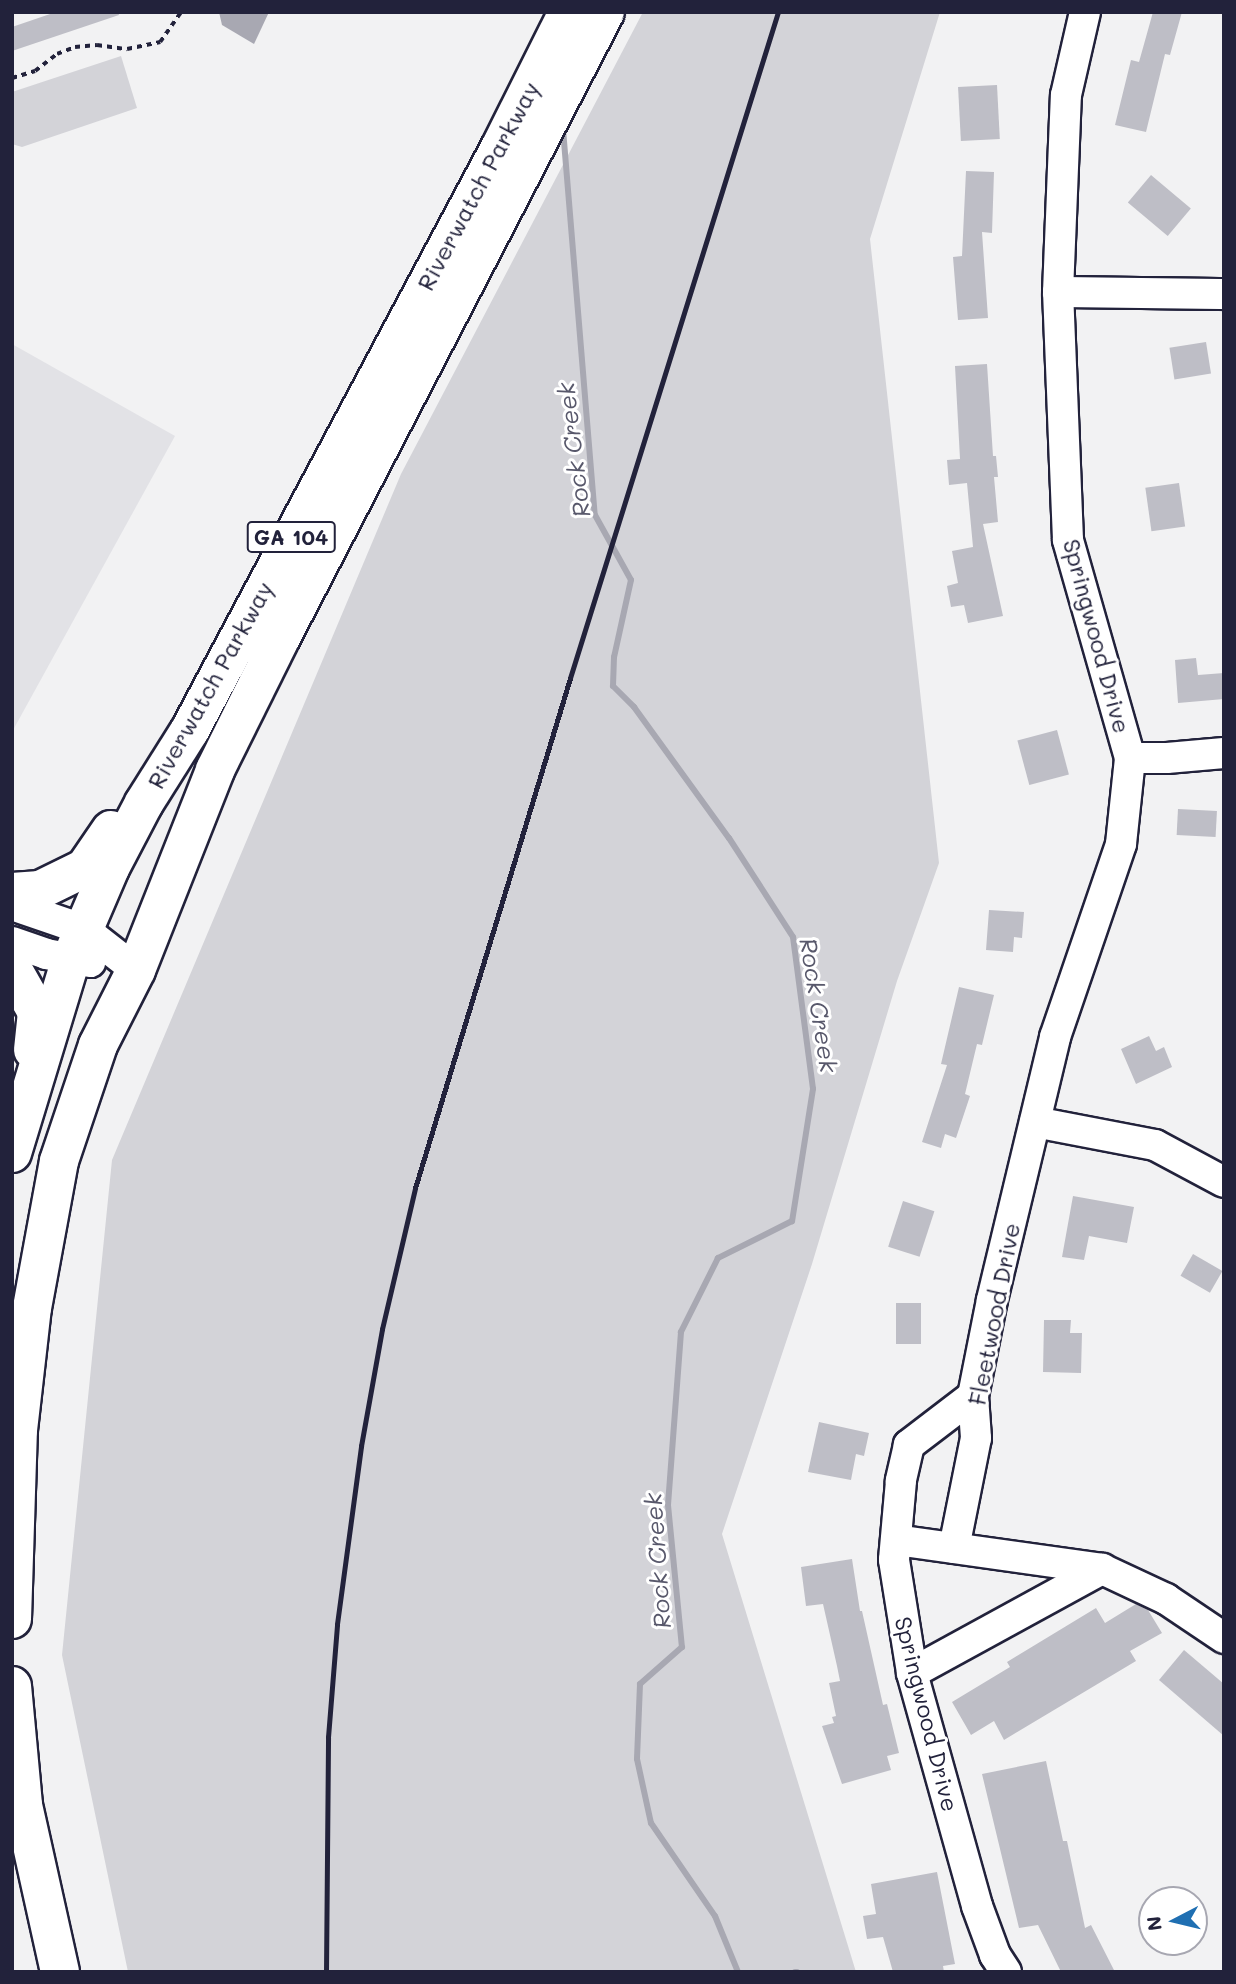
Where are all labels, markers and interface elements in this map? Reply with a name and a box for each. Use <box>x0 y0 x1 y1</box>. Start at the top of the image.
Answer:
street label: Riverwatch Parkway <box>411 77 545 295</box>
water label: Rock Creek <box>550 381 596 519</box>
road number: GA 104 <box>246 520 336 554</box>
street label: Springwood Drive <box>1058 536 1136 736</box>
street label: Riverwatch Parkway <box>142 577 278 793</box>
water label: Rock Creek <box>794 936 844 1074</box>
street label: Fleetwood Drive <box>963 1221 1025 1407</box>
water label: Rock Creek <box>638 1492 676 1630</box>
street label: Springwood Drive <box>889 1614 965 1814</box>
north arrow <box>1138 1886 1208 1956</box>
text: N <box>1140 1915 1167 1932</box>

